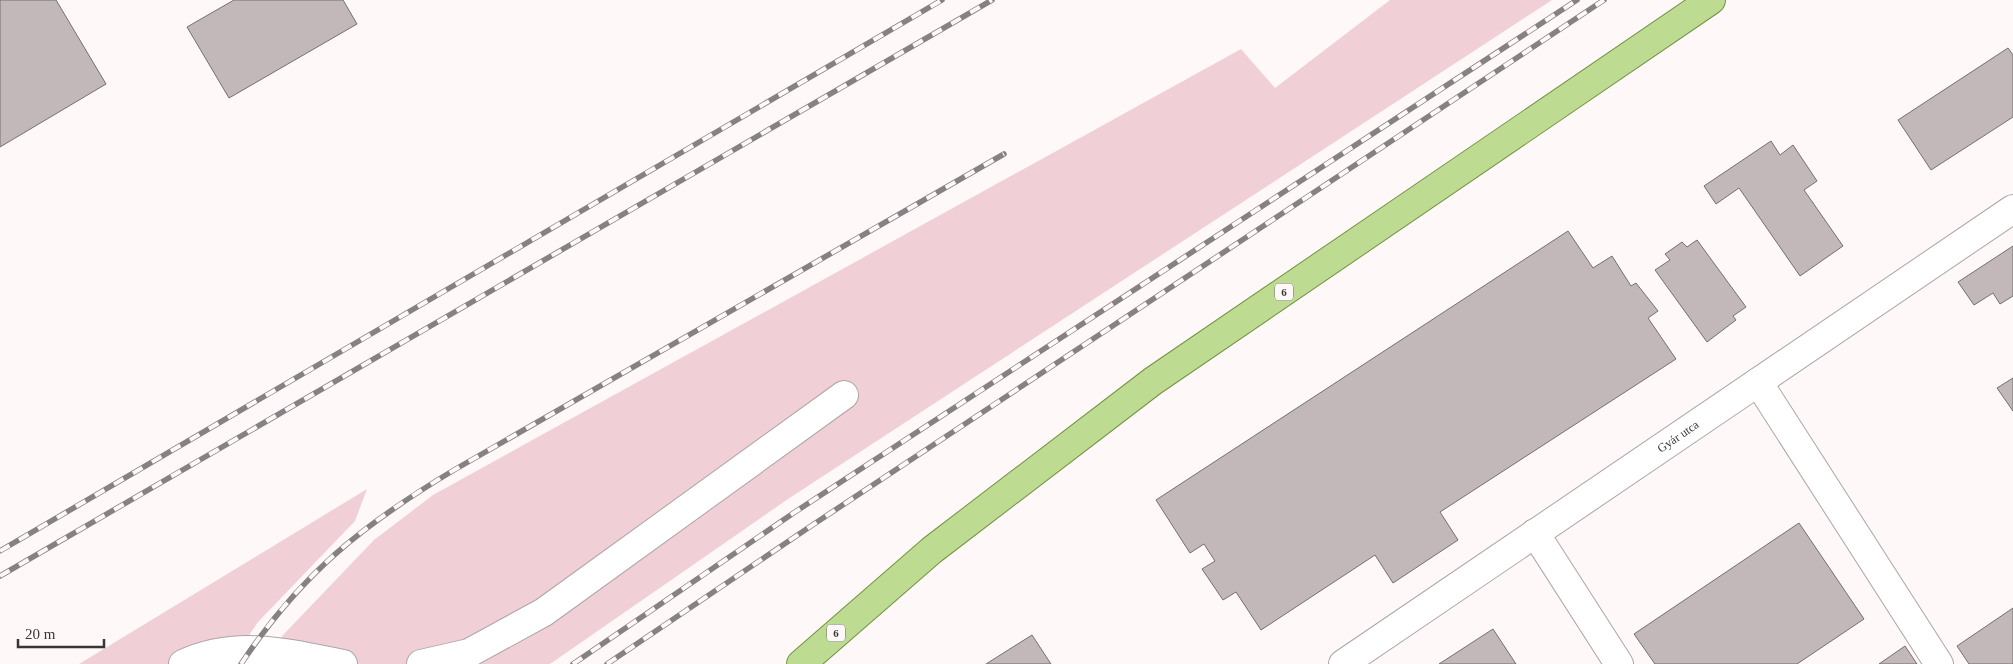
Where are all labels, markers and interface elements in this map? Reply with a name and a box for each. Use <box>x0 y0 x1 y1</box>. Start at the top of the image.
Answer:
road number: 6 <box>1275 284 1293 300</box>
street label: Gyár utca <box>1655 417 1702 455</box>
scale bar <box>18 616 104 648</box>
road number: 6 <box>827 624 845 641</box>
text: 20 m <box>25 626 56 642</box>

